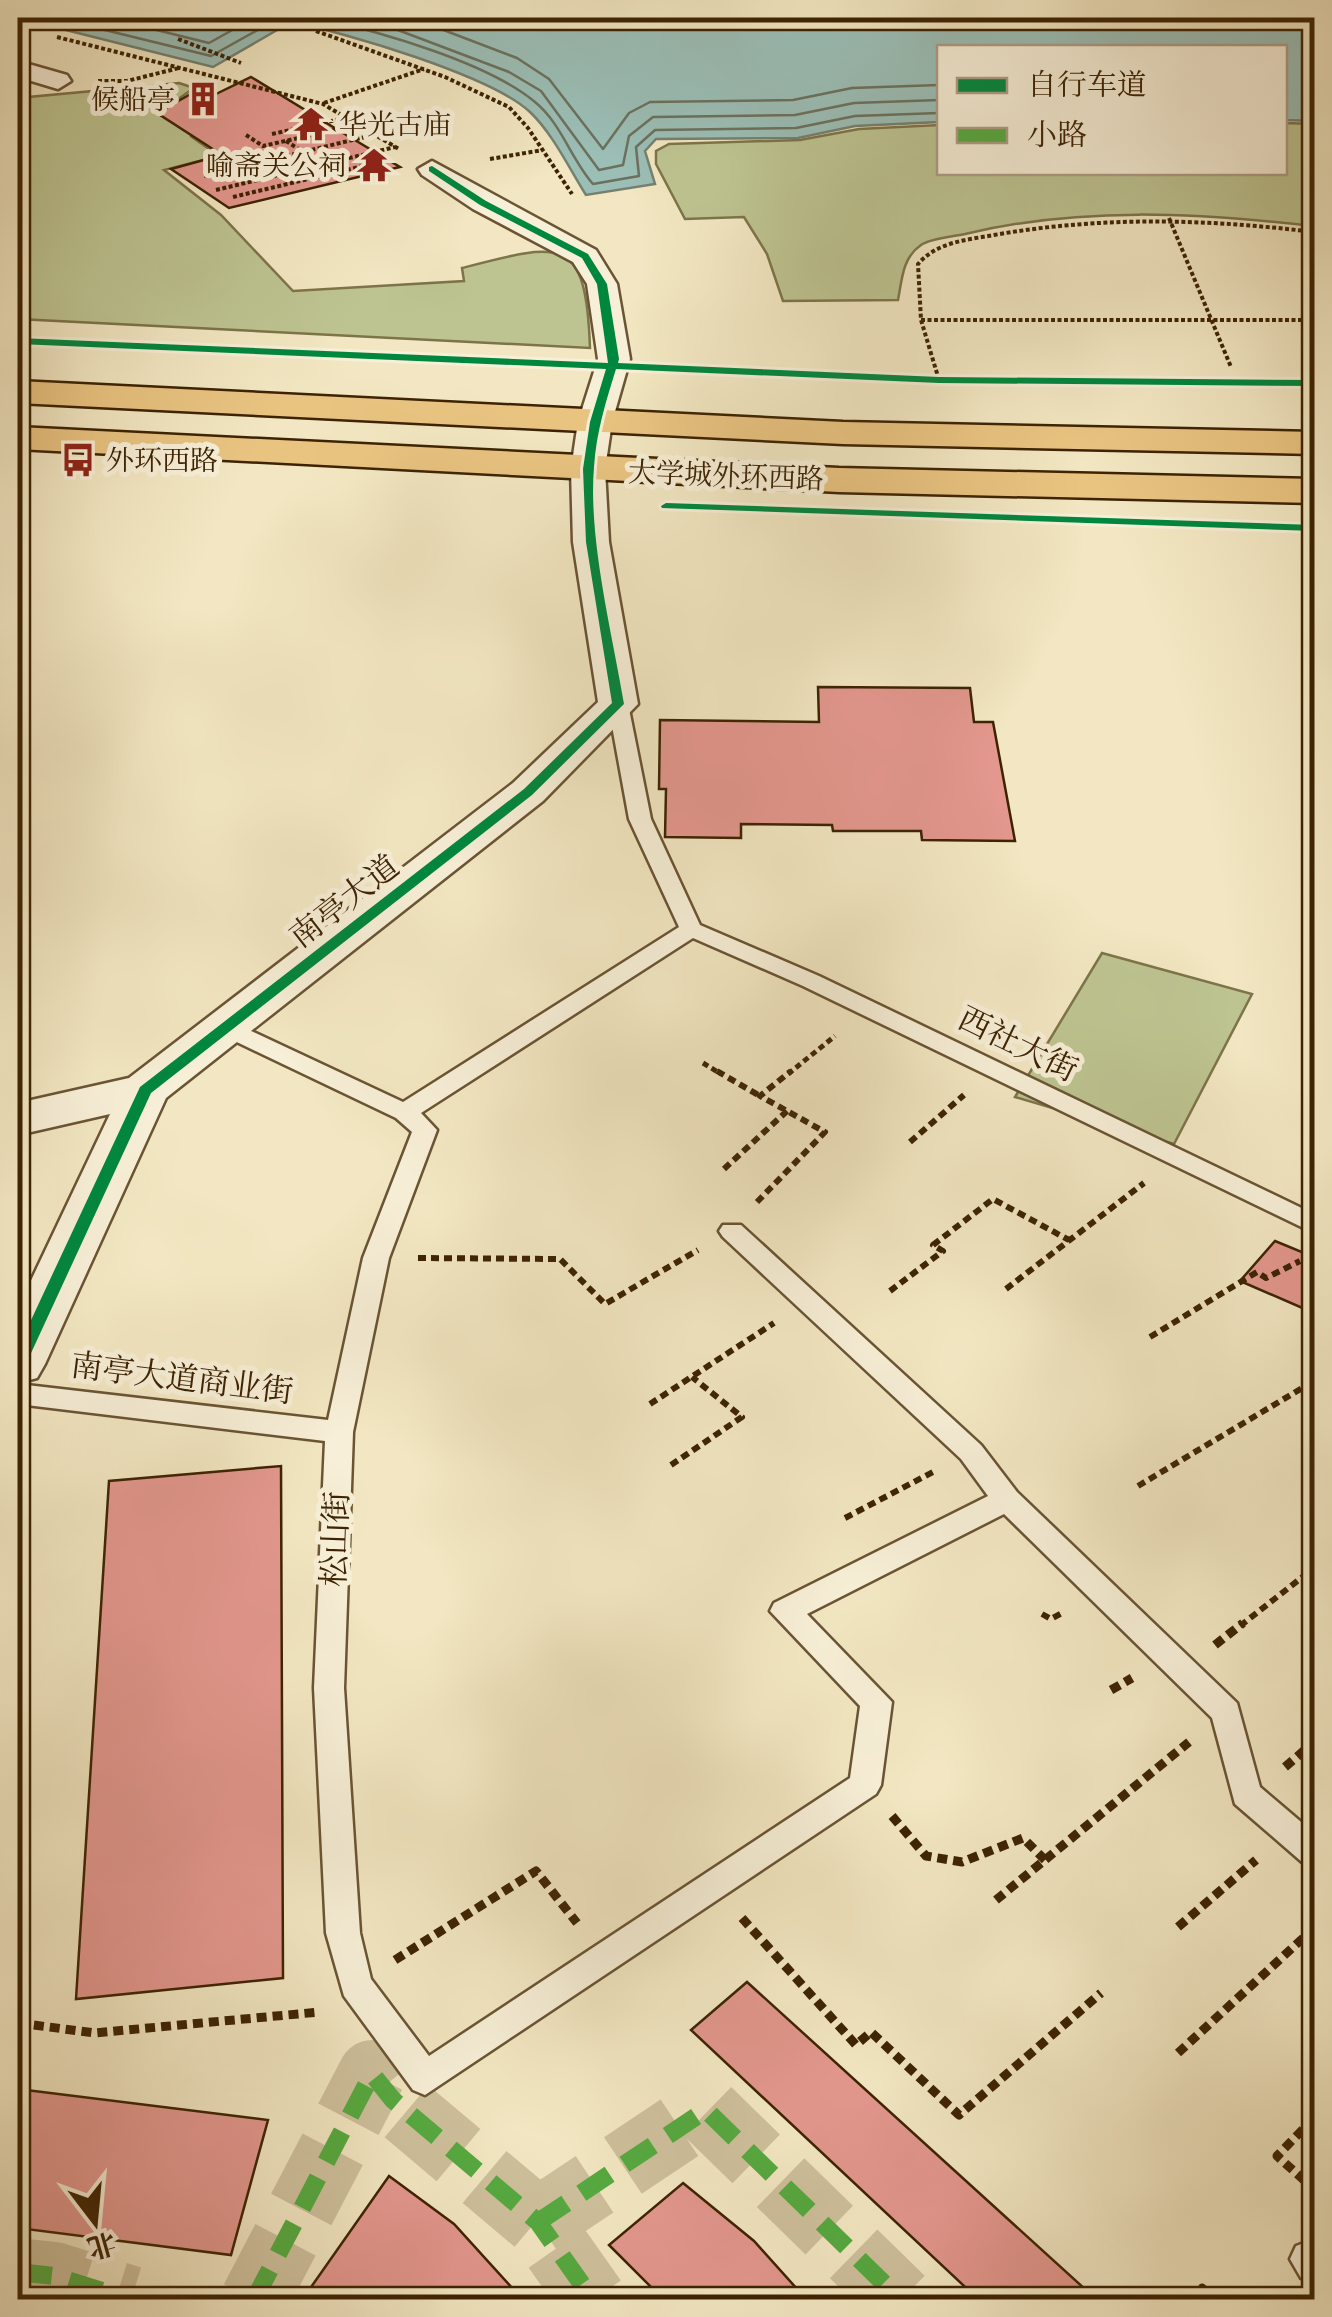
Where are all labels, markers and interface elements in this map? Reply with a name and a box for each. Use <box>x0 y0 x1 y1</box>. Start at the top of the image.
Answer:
legend <box>937 45 1287 175</box>
text: 自行车道 <box>1027 65 1147 106</box>
building icon: 候船亭 <box>184 80 222 118</box>
place label: 候船亭 <box>91 81 175 119</box>
temple icon: 华光古庙 <box>292 105 330 143</box>
place label: 华光古庙 <box>339 106 451 144</box>
text: 小路 <box>1027 115 1087 156</box>
temple icon: 喻斋关公祠 <box>355 146 393 184</box>
place label: 喻斋关公祠 <box>206 147 346 185</box>
bus stop icon: 外环西路 <box>59 441 97 479</box>
place label: 外环西路 <box>106 442 218 480</box>
street label: 大学城外环西路 <box>627 454 825 498</box>
street label: 南亭大道 <box>281 845 409 959</box>
street label: 西社大街 <box>950 997 1085 1093</box>
street label: 南亭大道商业街 <box>68 1344 296 1414</box>
street label: 松山街 <box>312 1490 360 1588</box>
north arrow <box>45 2172 145 2272</box>
text: 北 <box>83 2223 120 2267</box>

